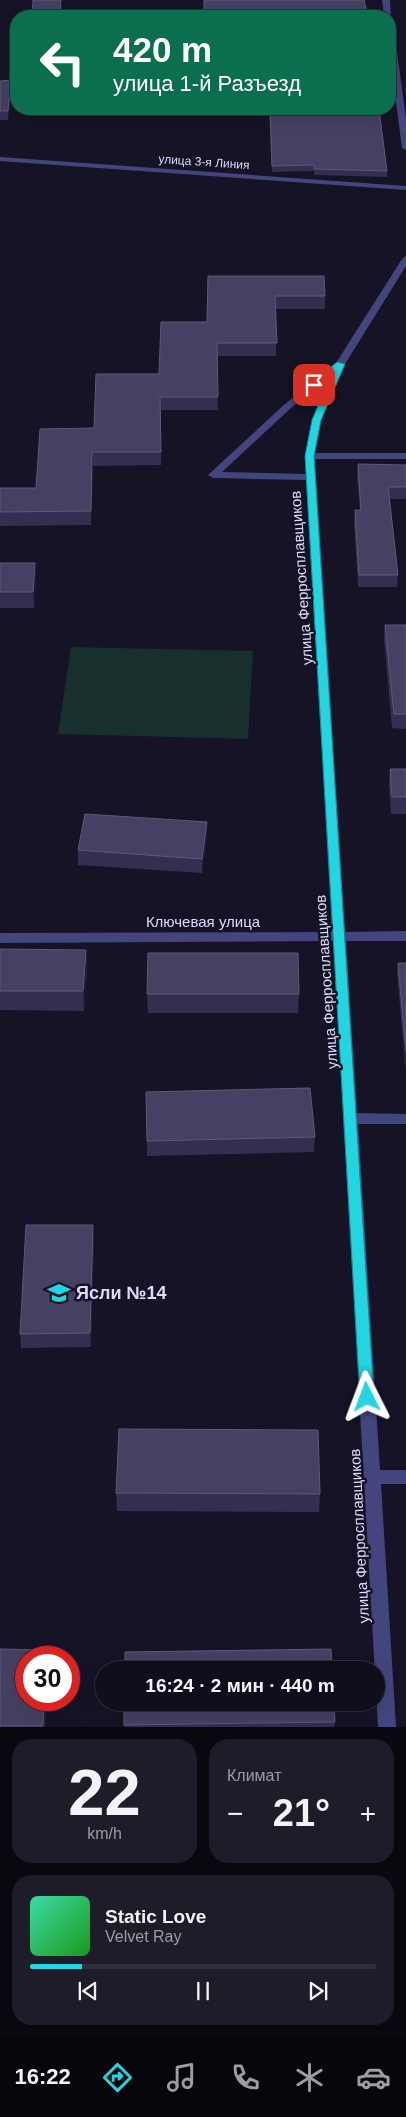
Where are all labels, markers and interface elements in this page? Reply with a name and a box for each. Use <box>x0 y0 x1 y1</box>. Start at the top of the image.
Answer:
icon: left <box>30 30 95 95</box>
text: 420 m <box>113 30 212 69</box>
text: улица 1-й Разъезд <box>113 71 301 96</box>
street label: улица 3-я Линия <box>158 152 250 172</box>
pin <box>293 364 335 406</box>
icon: arrive <box>300 371 328 399</box>
street label: улица Ферросплавщиков <box>286 490 316 666</box>
street label: улица Ферросплавщиков <box>311 894 341 1070</box>
street label: Ключевая улица <box>146 913 261 930</box>
school or university icon: Ясли №14 <box>46 1280 72 1306</box>
place label: Ясли №14 <box>76 1283 167 1303</box>
position arrow <box>340 1370 392 1422</box>
street label: улица Ферросплавщиков <box>346 1448 372 1624</box>
speed limit sign: 30 <box>15 1646 80 1711</box>
text: 16:24 · 2 мин · 440 m <box>145 1675 335 1696</box>
text: 22 <box>68 1756 141 1829</box>
text: Климат <box>227 1767 281 1784</box>
text: 21° <box>273 1792 330 1834</box>
text: − <box>227 1798 243 1829</box>
text: + <box>360 1798 376 1829</box>
text: km/h <box>87 1825 122 1842</box>
text: Static Love <box>105 1906 206 1927</box>
text: Velvet Ray <box>105 1928 181 1945</box>
icon: previous <box>74 1977 102 2005</box>
icon: pause <box>189 1977 217 2005</box>
icon: next <box>304 1977 332 2005</box>
icon: directions <box>100 2060 135 2095</box>
icon: music <box>164 2060 199 2095</box>
icon: phone <box>228 2060 263 2095</box>
icon: climate <box>292 2060 327 2095</box>
icon: car <box>356 2060 391 2095</box>
text: 16:22 <box>15 2064 71 2089</box>

